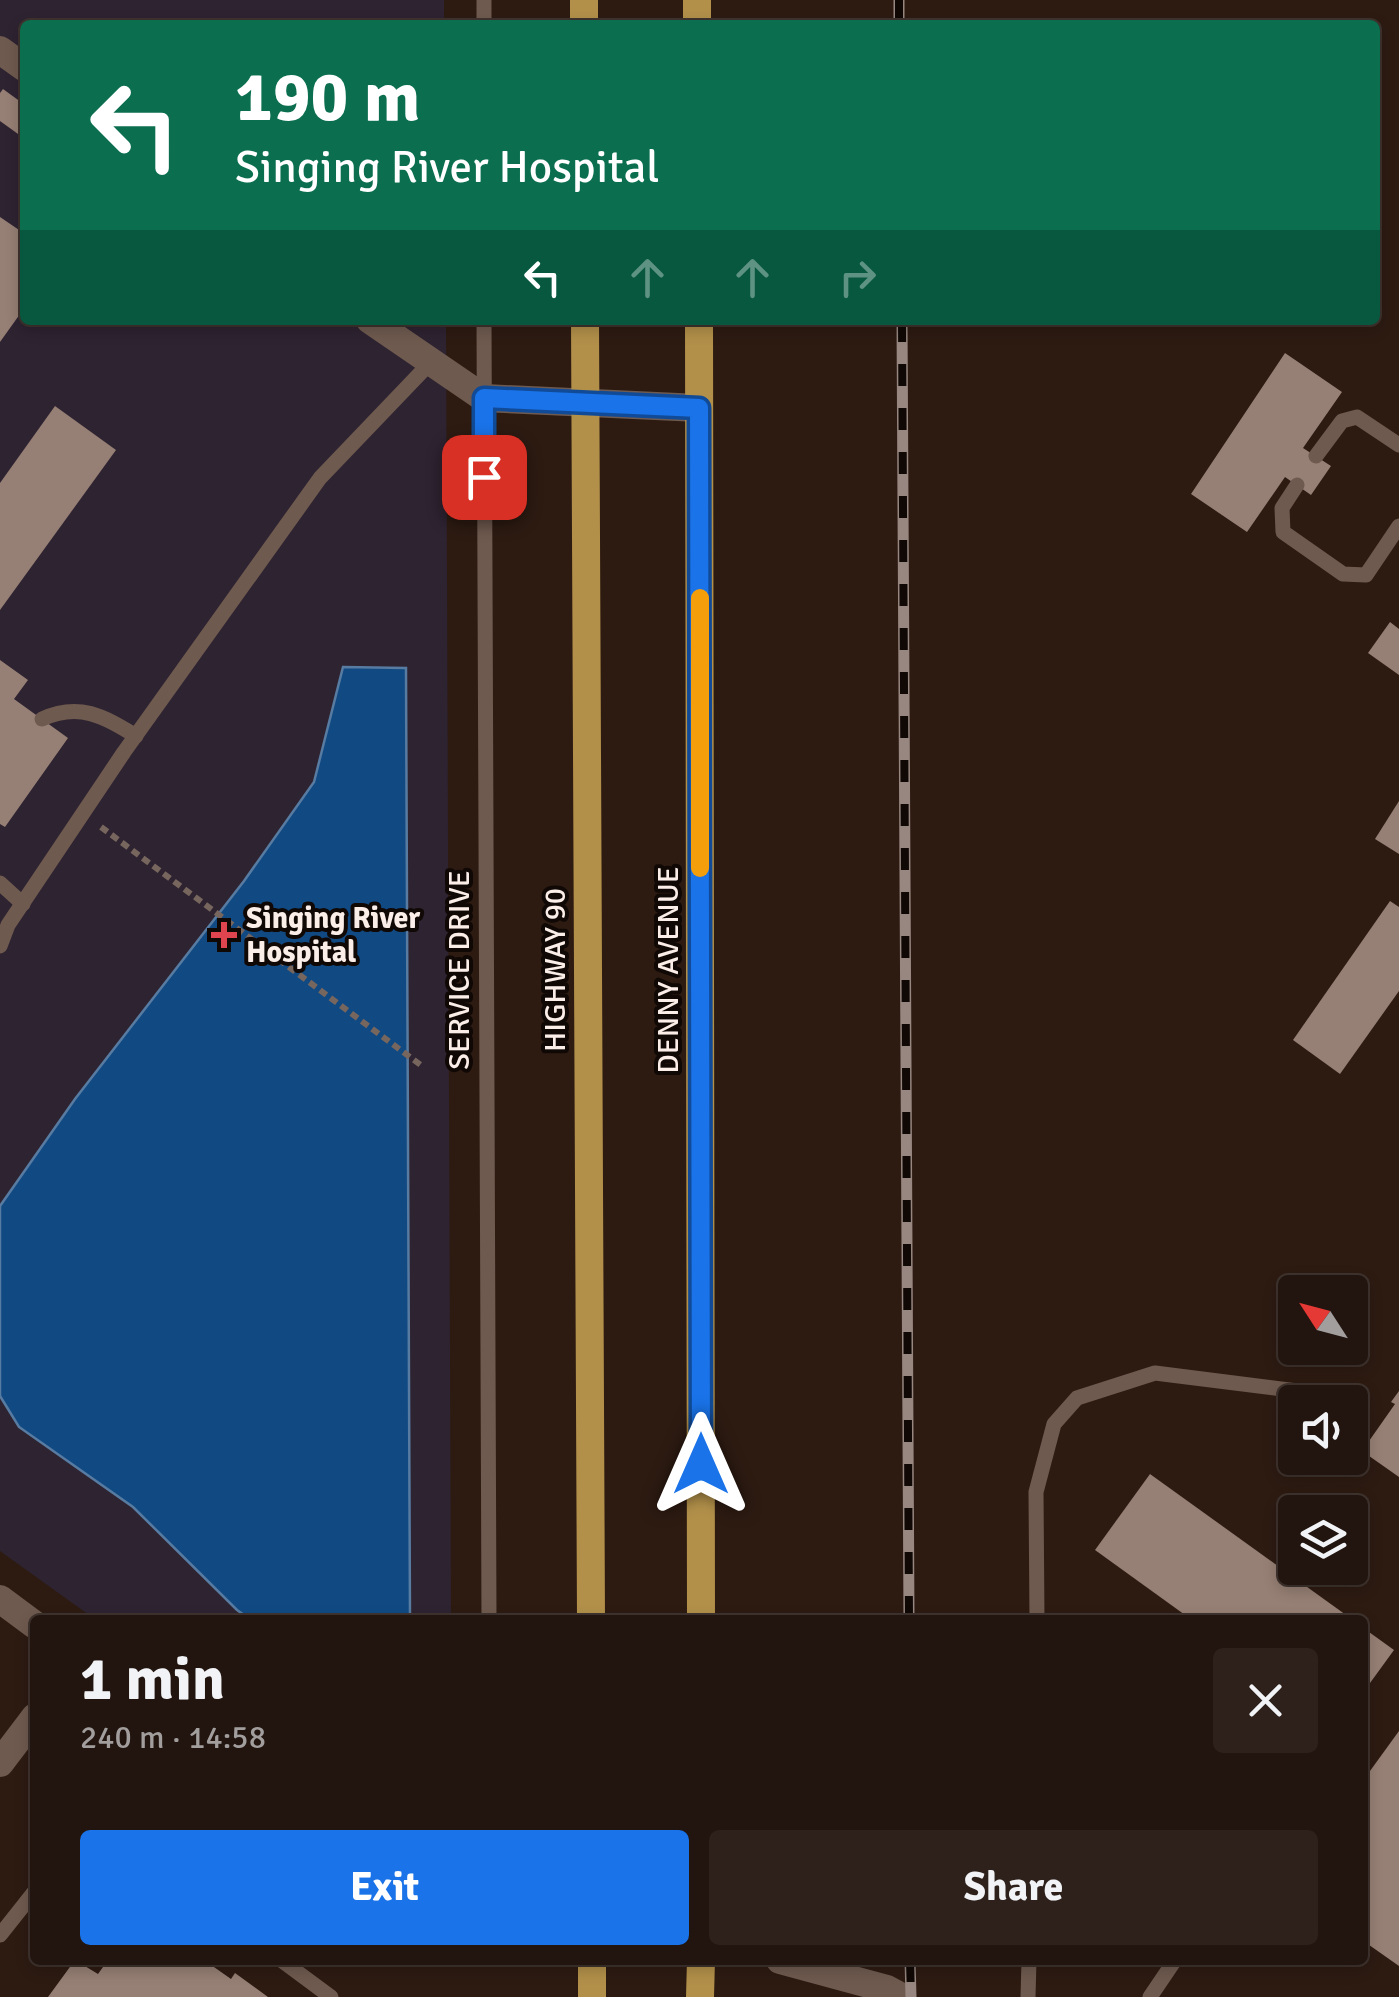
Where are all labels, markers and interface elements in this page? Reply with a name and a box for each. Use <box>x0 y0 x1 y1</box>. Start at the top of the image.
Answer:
text: 190 m <box>235 54 420 140</box>
icon: left <box>70 60 200 190</box>
text: Singing River Hospital <box>235 140 659 195</box>
icon: left <box>515 250 570 305</box>
icon: ahead <box>620 250 675 305</box>
icon: ahead <box>725 250 780 305</box>
icon: right <box>830 250 885 305</box>
pin <box>442 435 527 520</box>
icon: arrive <box>457 450 512 505</box>
street label: DENNY AVENUE <box>650 866 687 1074</box>
street label: SERVICE DRIVE <box>441 870 478 1070</box>
street label: HIGHWAY 90 <box>537 888 574 1052</box>
place label: Singing River Hospital <box>246 900 420 971</box>
marker: Singing River Hospital <box>211 922 237 948</box>
north arrow <box>1278 1275 1368 1365</box>
map controls <box>1278 1275 1368 1585</box>
button: sound <box>1278 1385 1368 1475</box>
position arrow <box>649 1412 753 1516</box>
button: layers <box>1278 1495 1368 1585</box>
text: 1 min <box>80 1643 225 1717</box>
button: close <box>1213 1648 1318 1753</box>
text: 240 m · 14:58 <box>80 1718 266 1757</box>
button: Exit <box>80 1830 689 1945</box>
button: Share <box>709 1830 1318 1945</box>

